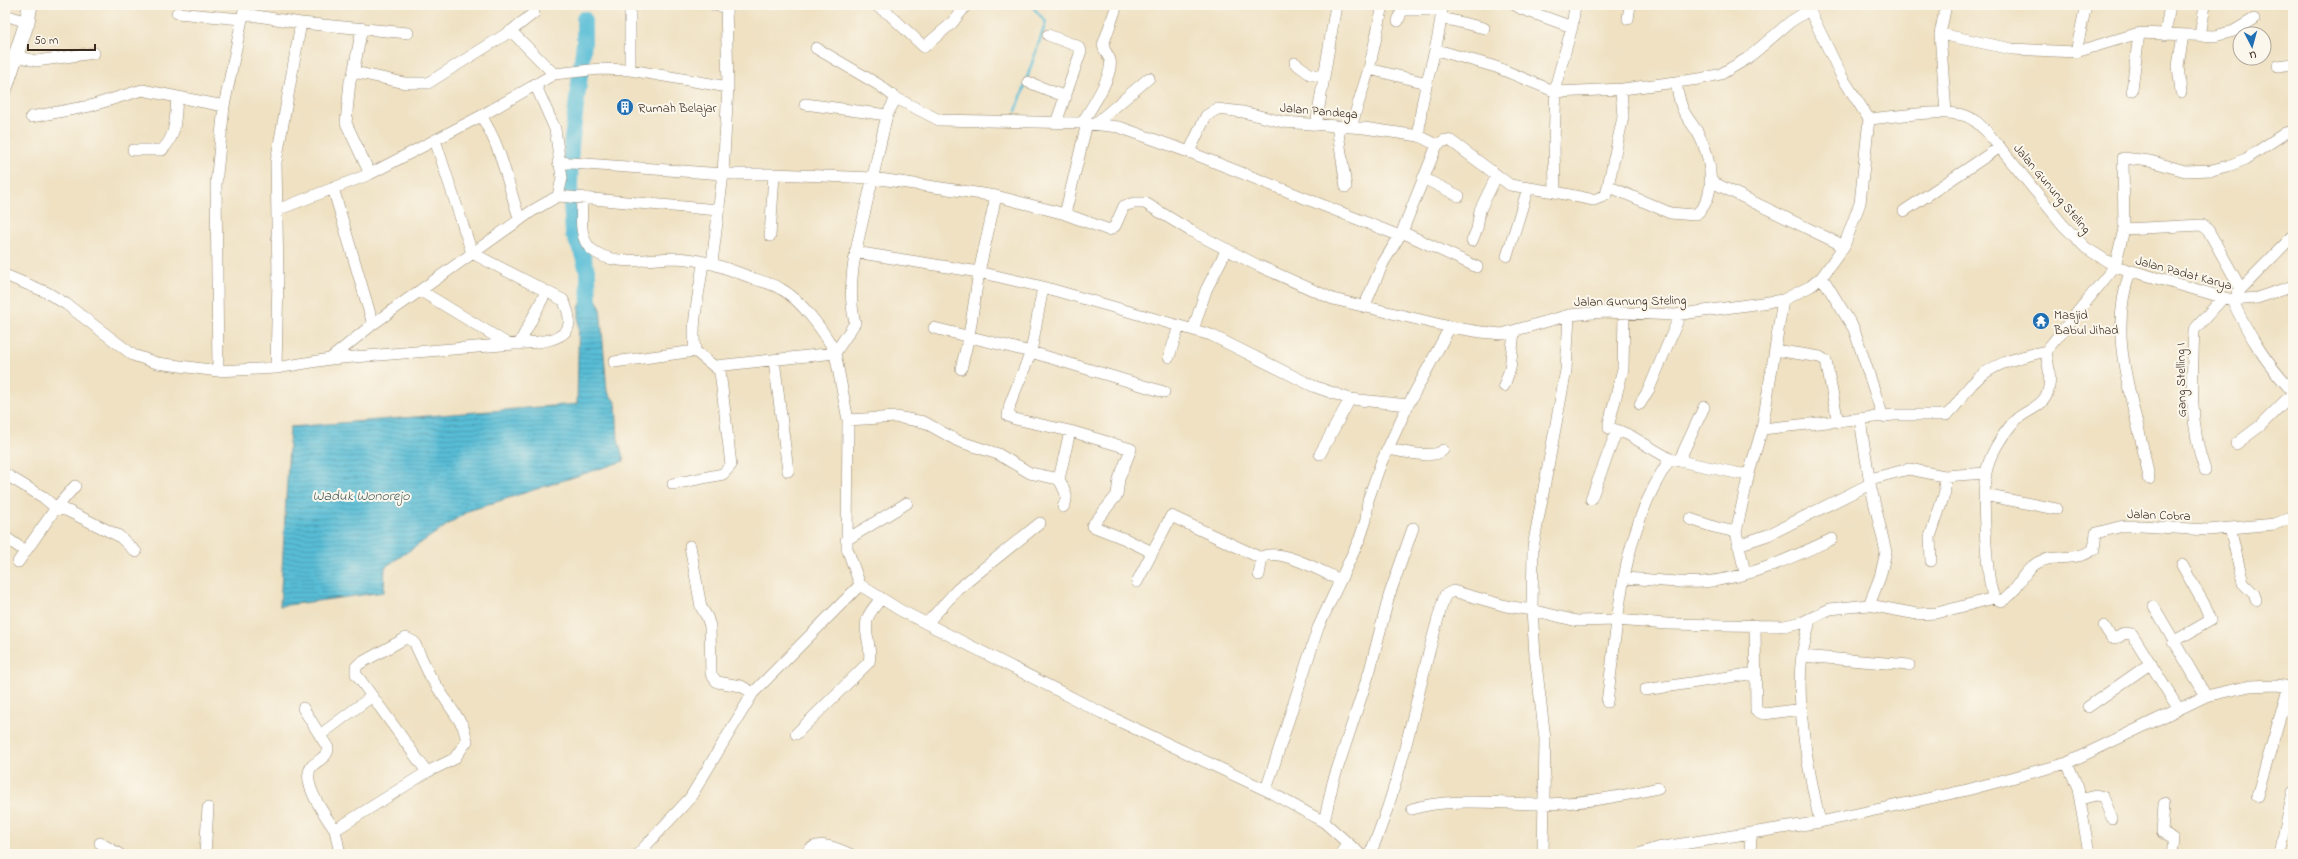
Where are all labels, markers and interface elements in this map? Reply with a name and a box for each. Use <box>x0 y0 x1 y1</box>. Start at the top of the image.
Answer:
scale bar <box>28 26 95 52</box>
north arrow <box>2232 26 2272 66</box>
text: 50 m <box>34 32 58 50</box>
text: U <box>2249 47 2257 63</box>
building icon: Rumah Belajar <box>615 97 635 117</box>
place label: Rumah Belajar <box>638 99 718 118</box>
street label: Jalan Pandega <box>1279 99 1359 125</box>
street label: Jalan Gunung Steling <box>2008 140 2095 239</box>
street label: Jalan Padat Karya <box>2133 251 2234 296</box>
street label: Jalan Gunung Steling <box>1574 291 1687 313</box>
place label: Masjid Babul Jihad <box>2053 306 2119 340</box>
temple icon: Masjid Babul Jihad <box>2031 311 2051 331</box>
street label: Gang Stelling I <box>2171 343 2193 417</box>
water label: Waduk Wonorejo <box>313 486 410 507</box>
street label: Jalan Cobra <box>2127 505 2191 526</box>

